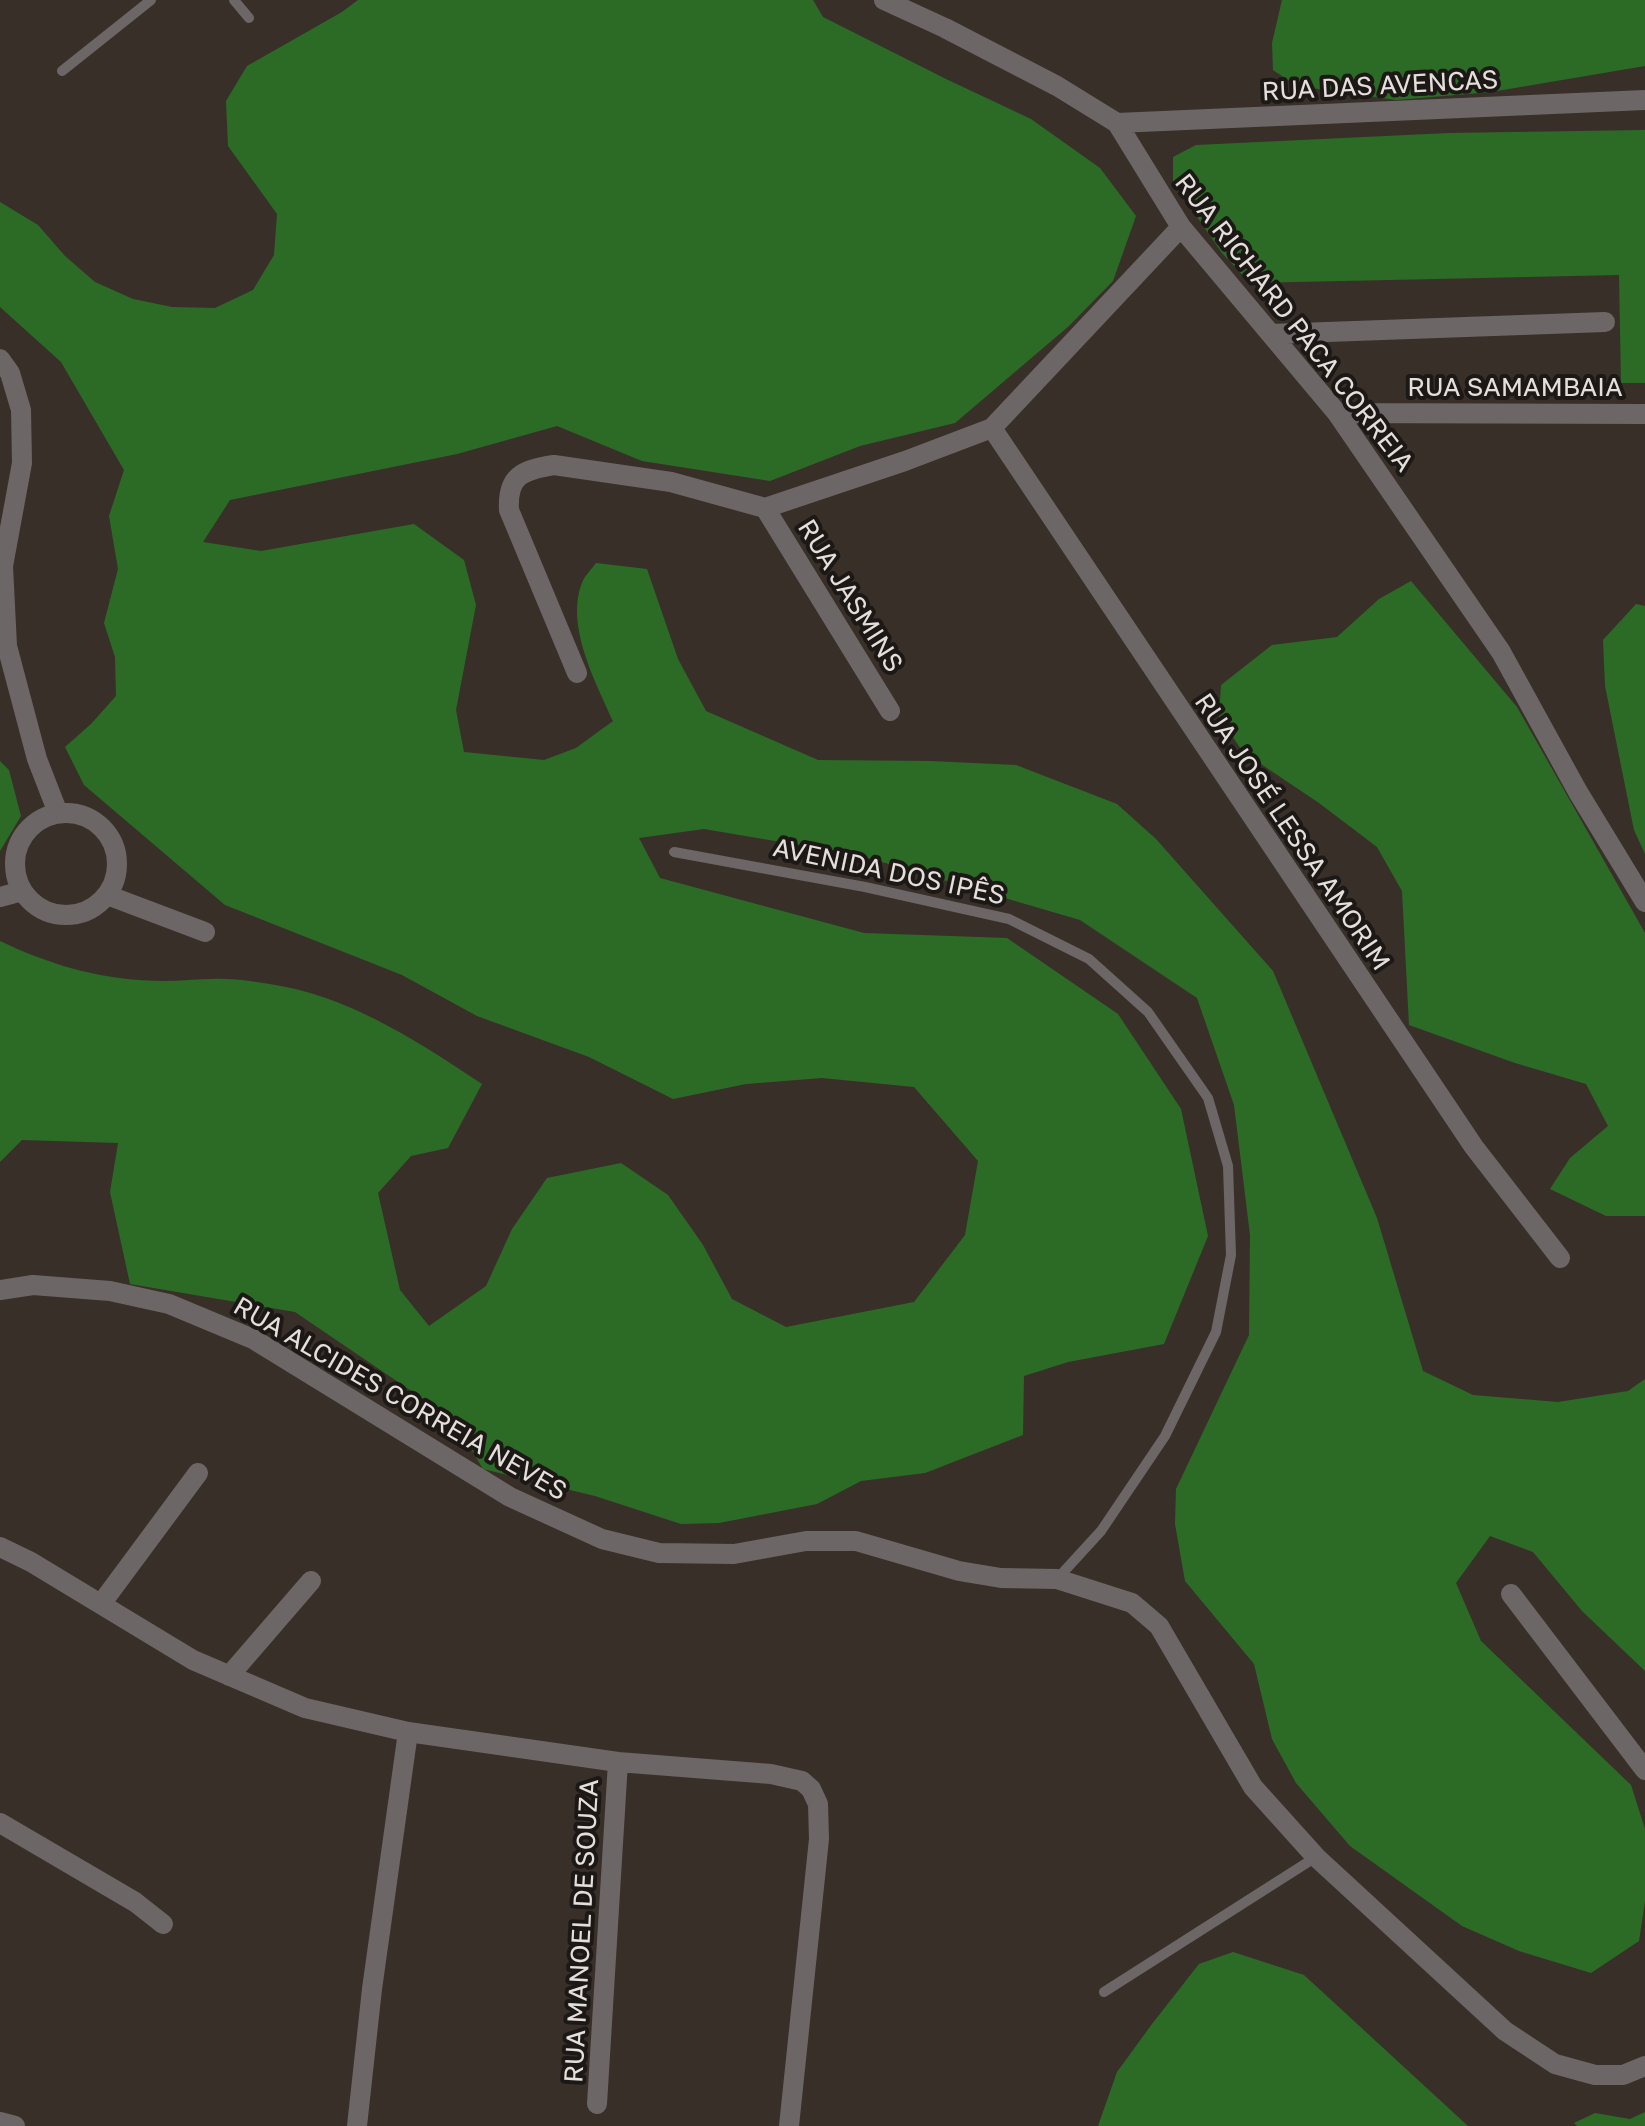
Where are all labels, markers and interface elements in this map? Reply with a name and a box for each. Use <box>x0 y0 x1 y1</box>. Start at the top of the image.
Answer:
street label: RUA DAS AVENCAS <box>1261 64 1499 108</box>
street label: RUA RICHARD PACA CORREIA <box>1168 168 1420 478</box>
street label: RUA SAMAMBAIA <box>1407 372 1623 404</box>
street label: RUA JASMINS <box>791 514 909 678</box>
street label: RUA JOSÉ LESSA AMORIM <box>1188 688 1396 976</box>
street label: AVENIDA DOS IPÊS <box>770 832 1008 912</box>
street label: RUA ALCIDES CORREIA NEVES <box>228 1291 572 1507</box>
street label: RUA MANOEL DE SOUZA <box>558 1778 606 2084</box>

